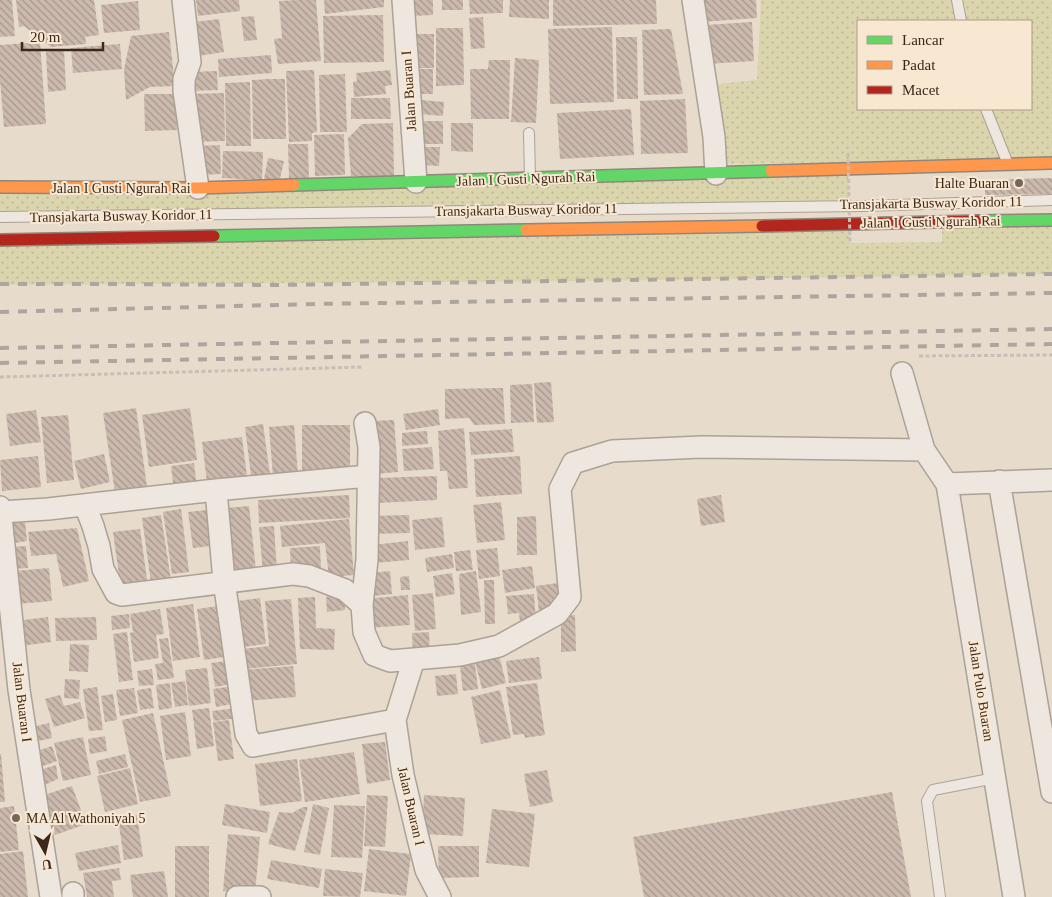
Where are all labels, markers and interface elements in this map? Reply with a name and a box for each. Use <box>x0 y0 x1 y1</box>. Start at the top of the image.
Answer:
scale bar <box>22 20 104 52</box>
legend <box>857 20 1032 110</box>
text: 20 m <box>30 29 61 45</box>
text: Lancar <box>902 32 944 48</box>
street label: Jalan Buaran I <box>399 50 419 132</box>
text: Padat <box>902 57 936 73</box>
text: Macet <box>902 82 940 98</box>
street label: Jalan I Gusti Ngurah Rai <box>456 169 596 189</box>
place label: Halte Buaran <box>935 176 1009 191</box>
marker: Halte Buaran <box>1013 177 1025 189</box>
street label: Jalan I Gusti Ngurah Rai <box>51 181 191 196</box>
street label: Transjakarta Busway Koridor 11 <box>839 194 1023 212</box>
street label: Transjakarta Busway Koridor 11 <box>434 201 618 219</box>
street label: Transjakarta Busway Koridor 11 <box>29 207 213 225</box>
street label: Jalan I Gusti Ngurah Rai <box>861 213 1001 231</box>
street label: Jalan Pulo Buaran <box>966 640 996 742</box>
street label: Jalan Buaran I <box>10 661 34 743</box>
street label: Jalan Buaran I <box>395 765 427 847</box>
place label: MA Al Wathoniyah 5 <box>26 811 146 826</box>
marker: MA Al Wathoniyah 5 <box>10 812 22 824</box>
north arrow <box>20 827 70 877</box>
text: U <box>41 856 53 873</box>

